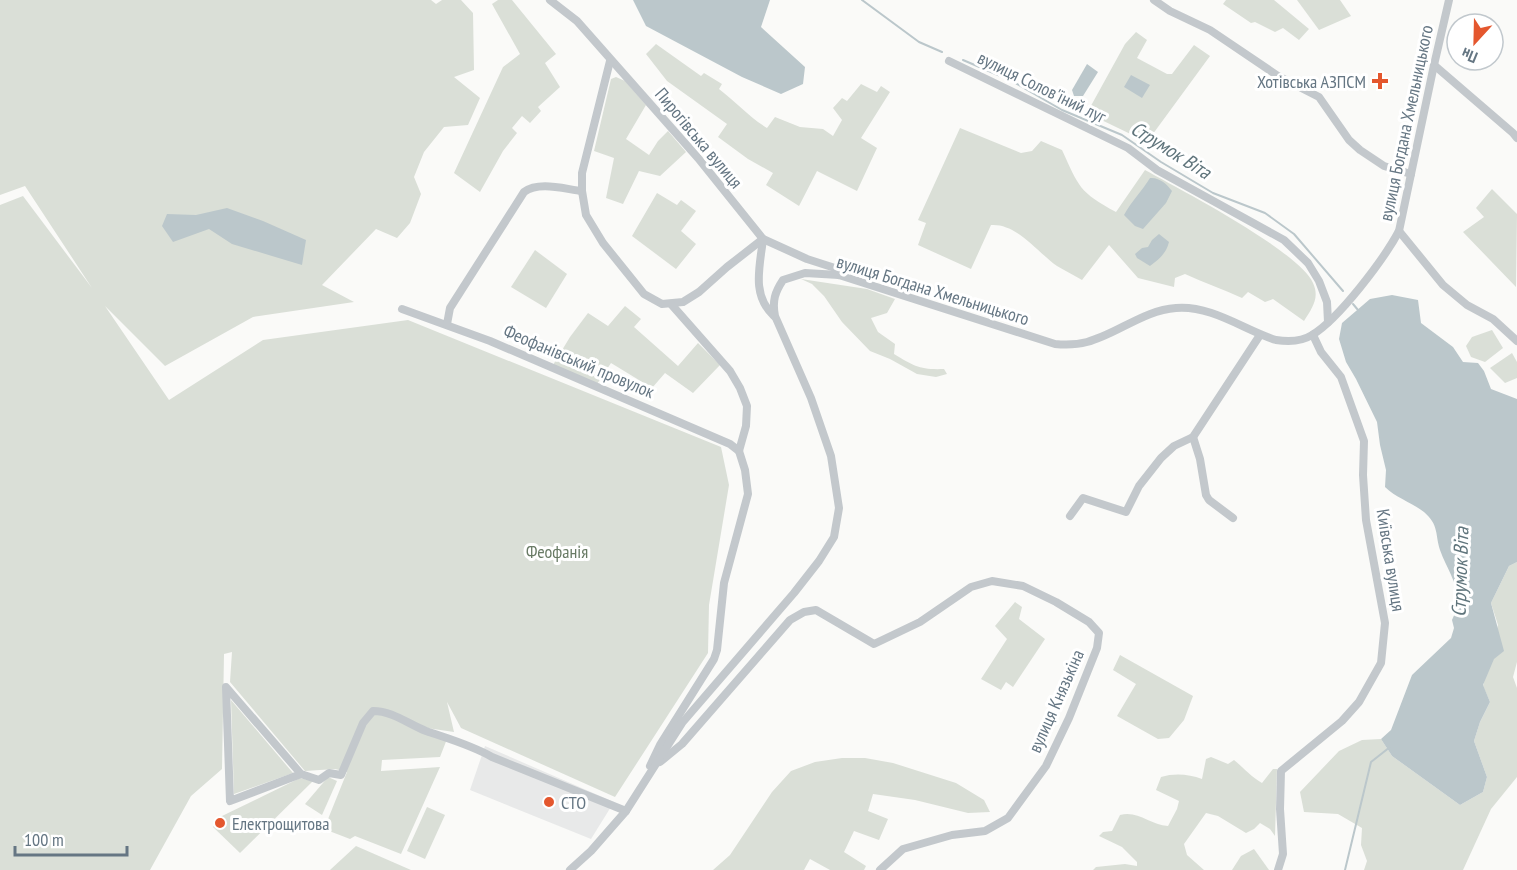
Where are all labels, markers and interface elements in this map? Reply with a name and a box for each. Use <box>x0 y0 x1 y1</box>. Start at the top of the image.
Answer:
north arrow <box>1445 12 1505 72</box>
street label: вулиця Богдана Хмельницького <box>1374 23 1438 223</box>
text: Пн <box>1458 44 1480 68</box>
street label: вулиця Солов'їний луг <box>974 46 1111 128</box>
place label: Хотівська АЗПСМ <box>1257 70 1366 93</box>
marker: Хотівська АЗПСМ <box>1371 72 1389 90</box>
street label: Пирогівська вулиця <box>650 83 748 193</box>
water label: Струмок Віта <box>1126 115 1217 185</box>
street label: вулиця Богдана Хмельницького <box>834 250 1032 330</box>
street label: Феофанівський провулок <box>500 319 658 403</box>
street label: Київська вулиця <box>1372 507 1410 613</box>
water label: Струмок Віта <box>1445 526 1475 617</box>
park label: Феофанія <box>526 540 588 563</box>
street label: вулиця Князькіна <box>1023 646 1089 756</box>
place label: СТО <box>561 791 586 814</box>
marker: СТО <box>542 795 556 809</box>
place label: Електрощитова <box>232 812 329 835</box>
marker: Електрощитова <box>213 816 227 830</box>
scale bar <box>15 819 128 857</box>
text: 100 m <box>24 828 64 851</box>

